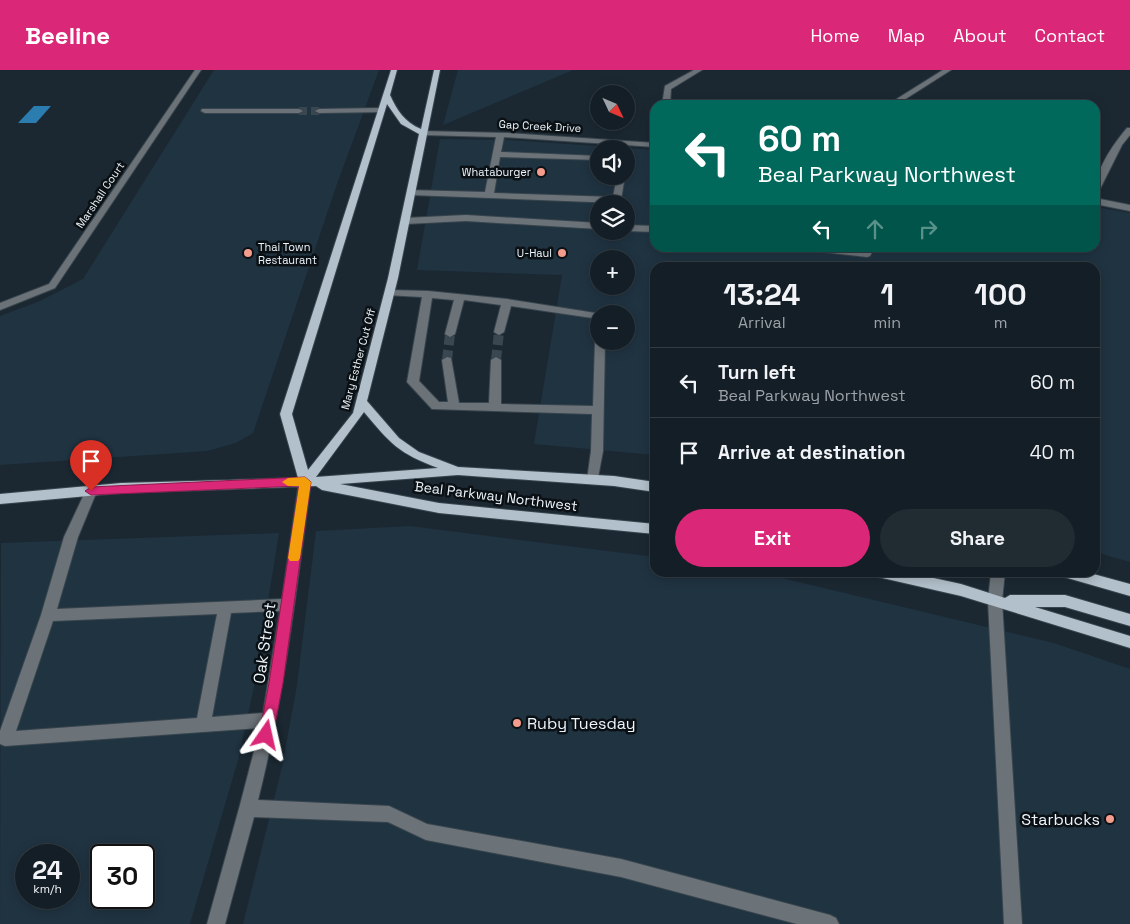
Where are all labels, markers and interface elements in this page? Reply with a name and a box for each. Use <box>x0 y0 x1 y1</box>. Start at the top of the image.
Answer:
text: Beeline <box>25 20 110 51</box>
text: Home <box>811 24 860 47</box>
text: Map <box>888 24 925 47</box>
text: About <box>953 24 1007 47</box>
text: Contact <box>1035 24 1105 47</box>
north arrow <box>590 85 635 130</box>
map controls <box>590 85 635 350</box>
street label: Gap Creek Drive <box>498 117 582 135</box>
text: 60 m <box>758 117 841 161</box>
icon: left <box>675 120 740 185</box>
button: sound <box>590 140 635 185</box>
street label: Marshall Court <box>73 159 127 231</box>
text: Beal Parkway Northwest <box>758 160 1016 188</box>
place label: Whataburger <box>462 165 531 179</box>
marker: Whataburger <box>535 166 547 178</box>
button: layers <box>590 195 635 240</box>
icon: left <box>808 215 836 243</box>
icon: ahead <box>861 215 889 243</box>
icon: right <box>914 215 942 243</box>
place label: Thai Town Restaurant <box>258 240 317 267</box>
place label: U-Haul <box>517 246 552 260</box>
marker: Thai Town Restaurant <box>242 247 254 259</box>
marker: U-Haul <box>556 247 568 259</box>
button: + <box>590 250 635 295</box>
text: 13:24 <box>723 275 800 314</box>
text: 1 <box>881 275 894 314</box>
text: 100 <box>974 275 1027 314</box>
button: − <box>590 305 635 350</box>
street label: Mary Esther Cut Off <box>338 306 378 411</box>
text: Arrival <box>738 312 786 333</box>
text: min <box>874 312 901 333</box>
text: m <box>994 312 1007 333</box>
text: Turn left <box>718 360 796 385</box>
icon: left <box>675 369 703 397</box>
text: 60 m <box>1030 370 1075 395</box>
text: Beal Parkway Northwest <box>718 385 906 406</box>
icon: arrive <box>675 439 703 467</box>
pin <box>70 440 112 491</box>
text: Arrive at destination <box>718 440 906 465</box>
text: 40 m <box>1030 440 1075 465</box>
icon: arrive <box>77 447 105 475</box>
street label: Beal Parkway Northwest <box>413 477 579 515</box>
button: Exit <box>675 509 870 567</box>
button: Share <box>880 509 1075 567</box>
street label: Oak Street <box>248 601 281 685</box>
position arrow <box>239 708 291 760</box>
place label: Ruby Tuesday <box>527 713 636 734</box>
marker: Ruby Tuesday <box>511 717 523 729</box>
place label: Starbucks <box>1021 809 1100 830</box>
marker: Starbucks <box>1104 813 1116 825</box>
speed limit sign: 30 <box>90 844 155 909</box>
text: 24 <box>32 854 63 886</box>
text: km/h <box>33 881 62 897</box>

